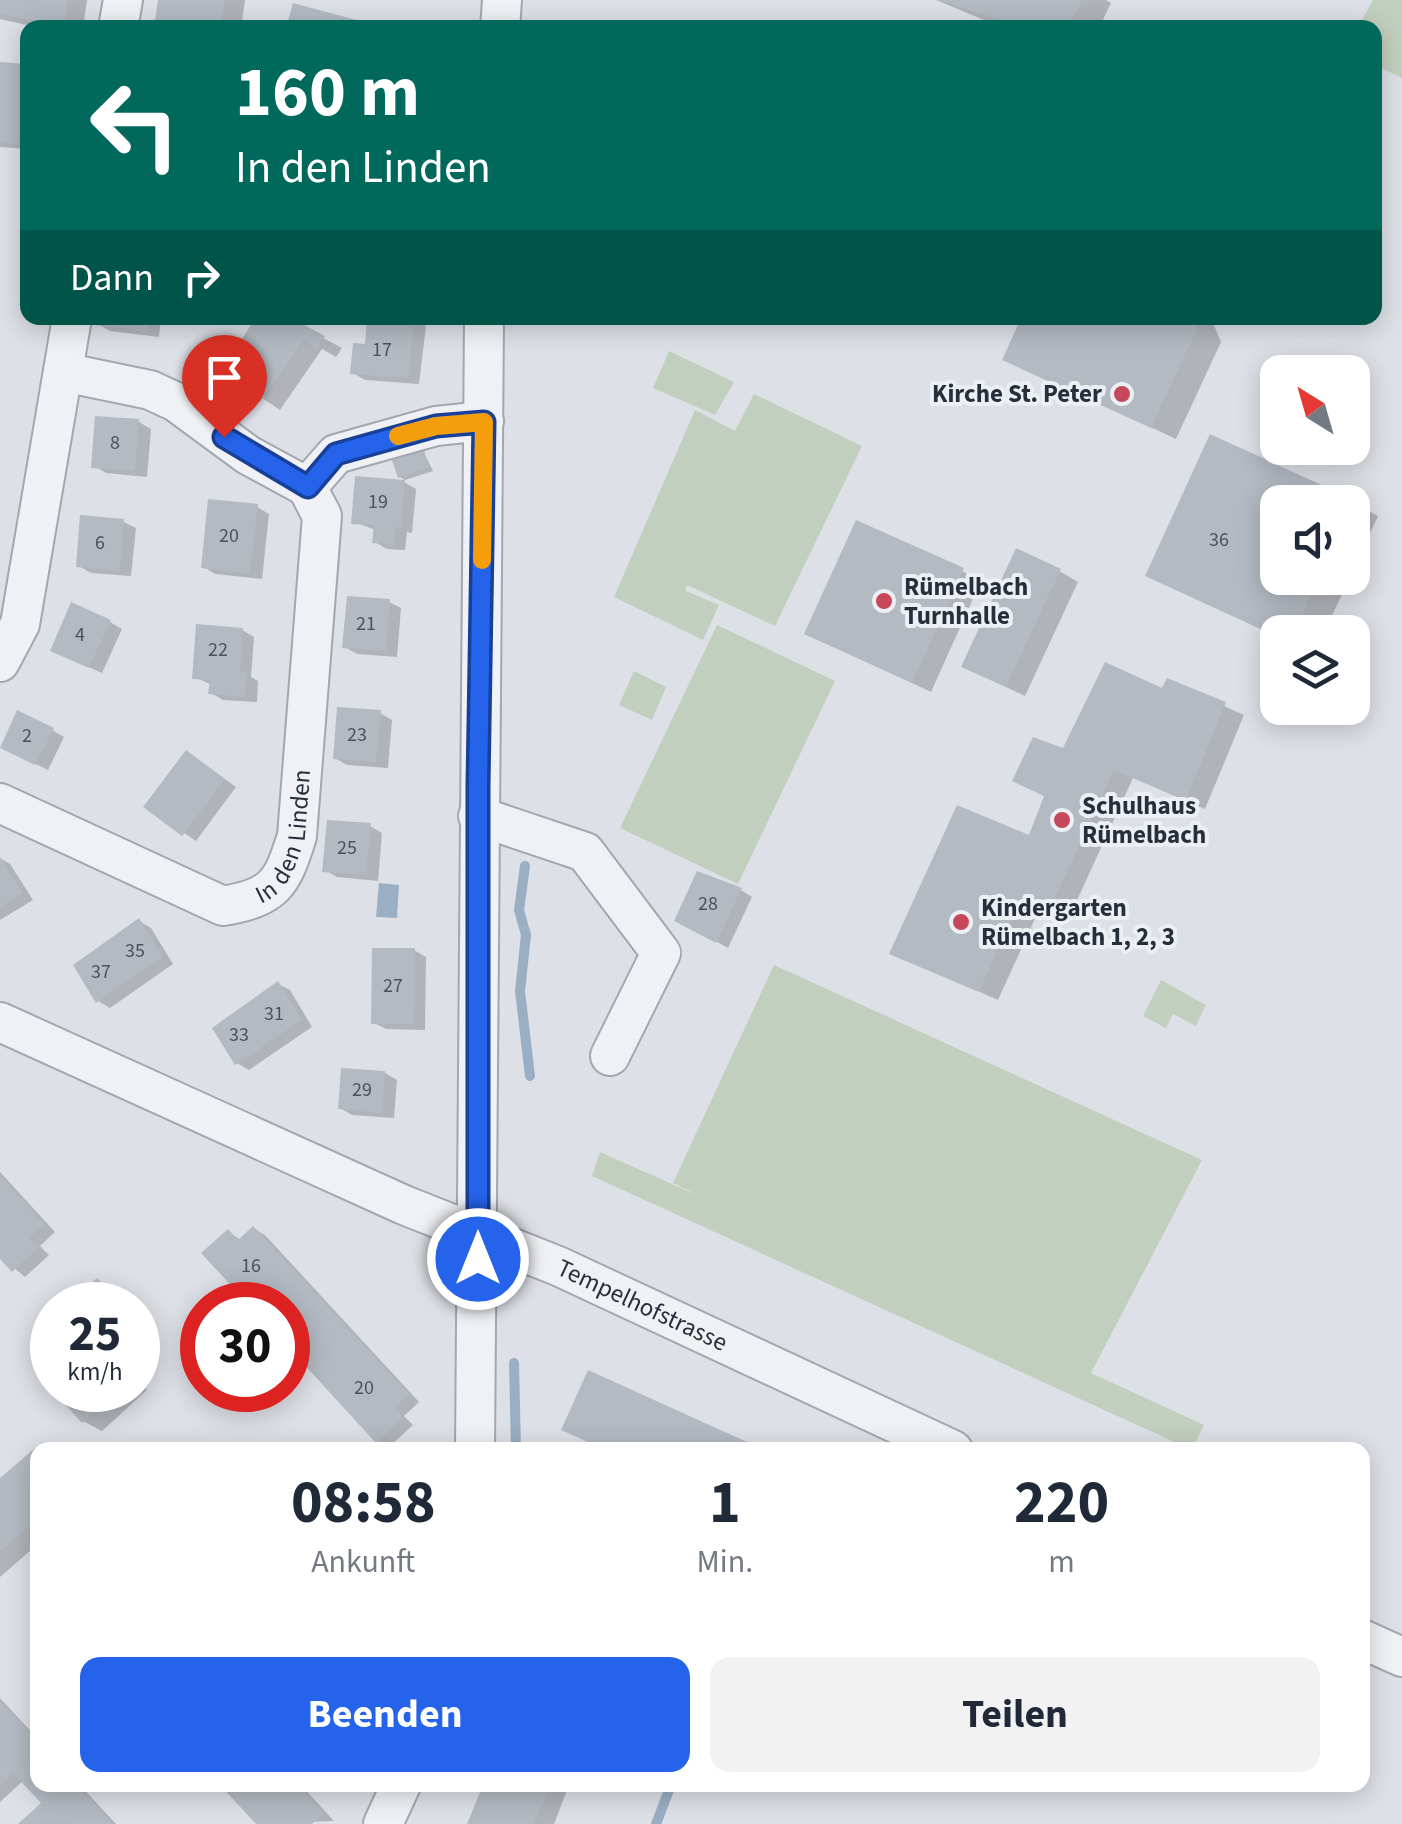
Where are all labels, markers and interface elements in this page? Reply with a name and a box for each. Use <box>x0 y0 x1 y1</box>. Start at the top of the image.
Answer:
text: 160 m <box>235 43 420 143</box>
icon: left <box>70 60 200 190</box>
text: In den Linden <box>235 136 491 200</box>
icon: right <box>174 250 229 305</box>
text: Dann <box>70 251 154 305</box>
pin <box>182 335 267 438</box>
house number: 17 <box>372 336 392 364</box>
icon: arrive <box>197 350 252 405</box>
north arrow <box>1260 355 1370 465</box>
map controls <box>1260 355 1370 725</box>
place label: Kirche St. Peter <box>932 376 1102 412</box>
marker: Kirche St. Peter <box>1111 383 1133 405</box>
house number: 8 <box>110 429 120 457</box>
button: sound <box>1260 485 1370 595</box>
house number: 19 <box>368 488 388 516</box>
house number: 20 <box>219 522 239 550</box>
house number: 36 <box>1209 526 1229 554</box>
house number: 6 <box>95 529 105 557</box>
place label: Rümelbach Turnhalle <box>904 569 1028 634</box>
marker: Rümelbach Turnhalle <box>873 590 895 612</box>
house number: 21 <box>356 610 376 638</box>
button: layers <box>1260 615 1370 725</box>
house number: 4 <box>75 621 85 649</box>
house number: 22 <box>208 636 228 664</box>
house number: 23 <box>347 721 367 749</box>
house number: 2 <box>22 722 32 750</box>
street label: In den Linden <box>249 768 320 913</box>
place label: Schulhaus Rümelbach <box>1082 788 1206 853</box>
marker: Schulhaus Rümelbach <box>1051 809 1073 831</box>
house number: 25 <box>337 834 357 862</box>
house number: 28 <box>698 890 718 918</box>
place label: Kindergarten Rümelbach 1, 2, 3 <box>981 890 1175 955</box>
marker: Kindergarten Rümelbach 1, 2, 3 <box>950 911 972 933</box>
house number: 35 <box>125 937 145 965</box>
house number: 37 <box>91 958 111 986</box>
house number: 27 <box>383 972 403 1000</box>
house number: 31 <box>264 1000 284 1028</box>
house number: 33 <box>229 1021 249 1049</box>
house number: 29 <box>352 1076 372 1104</box>
position arrow <box>426 1207 530 1311</box>
street label: Tempelhofstrasse <box>551 1250 733 1360</box>
house number: 16 <box>241 1252 261 1280</box>
speed limit sign: 30 <box>180 1282 310 1412</box>
text: 25 <box>69 1299 121 1370</box>
text: km/h <box>67 1354 123 1390</box>
house number: 20 <box>354 1374 374 1402</box>
text: 08:58 <box>291 1461 436 1546</box>
text: 1 <box>709 1461 741 1546</box>
text: 220 <box>1014 1461 1109 1546</box>
text: Ankunft <box>311 1539 415 1585</box>
text: Min. <box>697 1539 753 1585</box>
text: m <box>1048 1539 1075 1585</box>
button: Beenden <box>80 1657 690 1772</box>
button: Teilen <box>710 1657 1320 1772</box>

